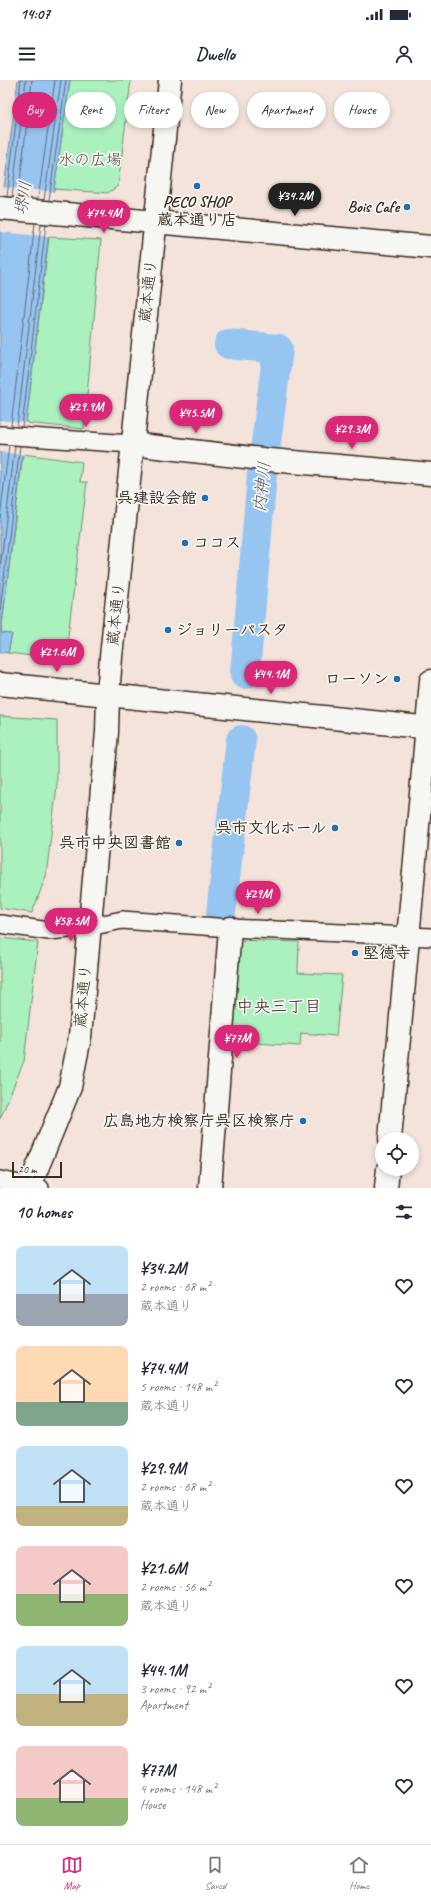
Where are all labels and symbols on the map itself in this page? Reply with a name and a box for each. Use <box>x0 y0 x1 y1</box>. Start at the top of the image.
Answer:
park label: 水の広場 <box>58 150 122 170</box>
water label: 堺川 <box>10 180 36 216</box>
marker: PECO SHOP 蔵本通り店 <box>192 181 202 191</box>
pin: ¥34.2M <box>262 183 328 217</box>
place label: PECO SHOP 蔵本通り店 <box>157 192 237 230</box>
place label: Bois Cafe <box>348 197 401 217</box>
pin: ¥74.4M <box>71 200 137 234</box>
marker: Bois Cafe <box>402 202 412 212</box>
street label: 蔵本通り <box>135 258 161 324</box>
pin: ¥29.9M <box>53 394 119 428</box>
pin: ¥45.5M <box>163 400 229 434</box>
pin: ¥29.3M <box>319 416 385 450</box>
water label: 内神川 <box>249 461 275 513</box>
place label: 呉建設会館 <box>117 488 197 508</box>
marker: 呉建設会館 <box>200 493 210 503</box>
place label: ココス <box>193 533 241 553</box>
marker: ココス <box>180 538 190 548</box>
street label: 蔵本通り <box>103 581 129 647</box>
place label: ジョリーパスタ <box>176 620 288 640</box>
marker: ジョリーパスタ <box>163 625 173 635</box>
pin: ¥21.6M <box>24 639 90 673</box>
pin: ¥44.1M <box>238 661 304 695</box>
place label: ローソン <box>325 669 389 689</box>
marker: ローソン <box>392 674 402 684</box>
place label: 呉市文化ホール <box>216 818 327 838</box>
marker: 呉市文化ホール <box>330 823 340 833</box>
place label: 呉市中央図書館 <box>59 833 171 853</box>
marker: 呉市中央図書館 <box>174 838 184 848</box>
pin: ¥29M <box>234 881 282 915</box>
pin: ¥58.5M <box>38 908 104 942</box>
place label: 堅徳寺 <box>363 943 411 963</box>
marker: 堅徳寺 <box>350 948 360 958</box>
street label: 蔵本通り <box>70 963 96 1029</box>
district label: 中央三丁目 <box>237 996 322 1017</box>
pin: ¥77M <box>213 1025 261 1059</box>
place label: 広島地方検察庁呉区検察庁 <box>103 1111 295 1131</box>
marker: 広島地方検察庁呉区検察庁 <box>298 1116 308 1126</box>
scale bar <box>12 1160 62 1179</box>

